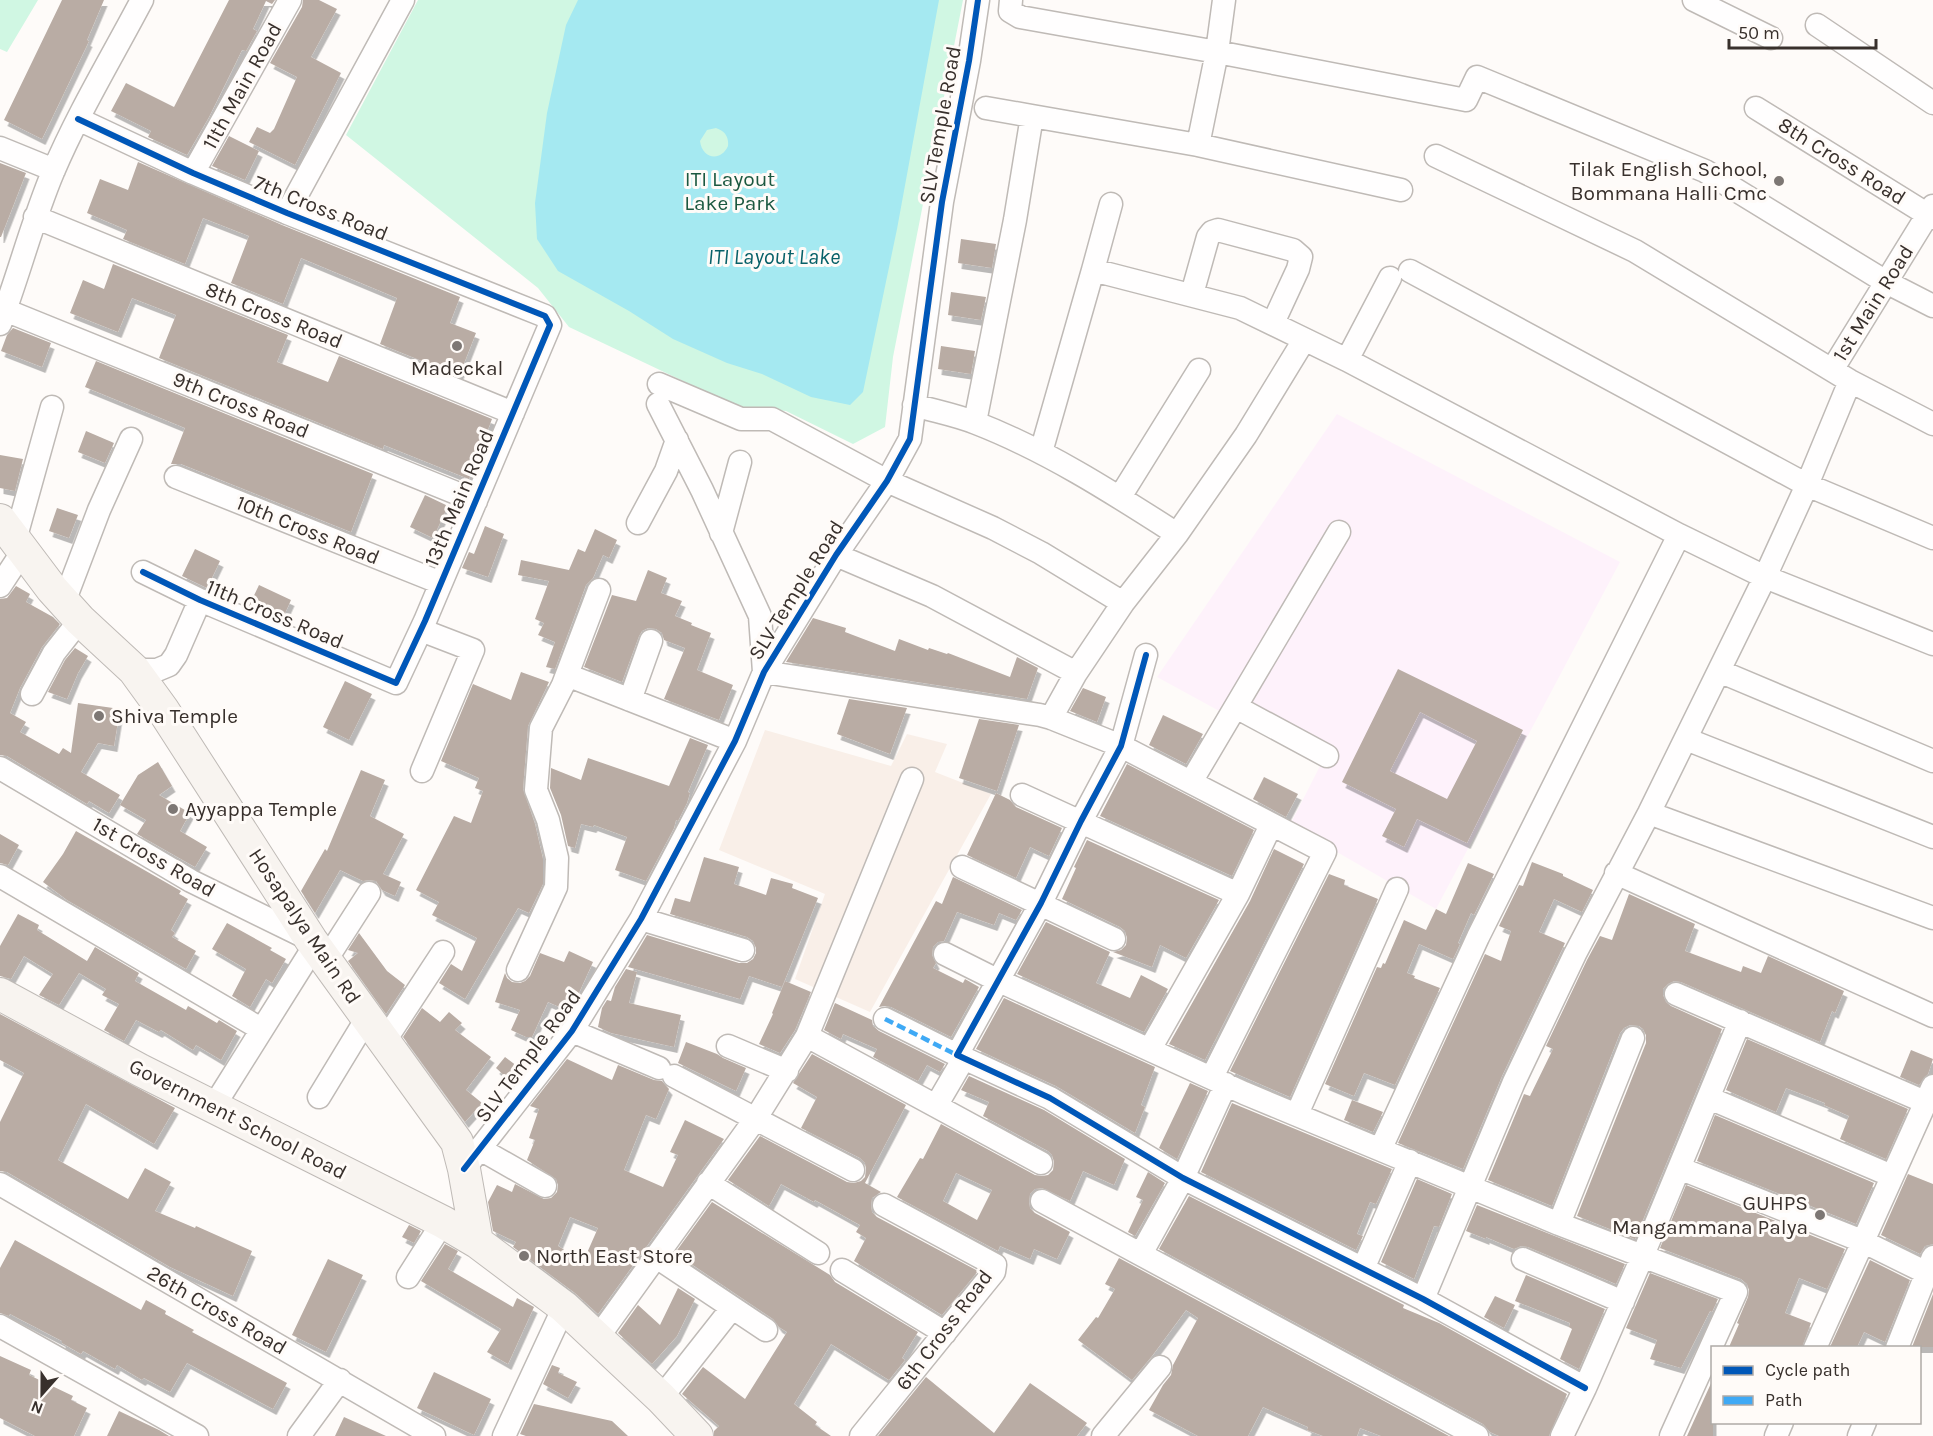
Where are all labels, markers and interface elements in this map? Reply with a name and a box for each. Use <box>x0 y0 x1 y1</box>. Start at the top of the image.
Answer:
scale bar <box>1729 12 1876 50</box>
street label: 11th Main Road <box>197 19 287 153</box>
text: 50 m <box>1738 22 1780 44</box>
street label: SLV Temple Road <box>914 44 966 206</box>
street label: 8th Cross Road <box>1774 112 1910 210</box>
place label: Tilak English School, Bommana Halli Cmc <box>1569 157 1767 205</box>
park label: ITI Layout Lake Park <box>684 167 776 215</box>
street label: 7th Cross Road <box>250 170 392 246</box>
marker: Tilak English School, Bommana Halli Cmc <box>1772 174 1786 188</box>
street label: 1st Main Road <box>1828 240 1918 366</box>
water label: ITI Layout Lake <box>708 244 840 270</box>
street label: 8th Cross Road <box>202 277 346 353</box>
marker: Madeckal <box>450 339 464 353</box>
place label: Madeckal <box>411 356 503 380</box>
street label: 9th Cross Road <box>169 367 313 443</box>
street label: 13th Main Road <box>419 426 499 570</box>
street label: 10th Cross Road <box>233 490 383 570</box>
street label: SLV Temple Road <box>743 516 849 664</box>
street label: 11th Cross Road <box>203 574 347 654</box>
place label: Shiva Temple <box>111 704 238 728</box>
marker: Shiva Temple <box>92 709 106 723</box>
place label: Ayyappa Temple <box>185 797 337 821</box>
marker: Ayyappa Temple <box>166 802 180 816</box>
street label: 1st Cross Road <box>88 812 220 902</box>
street label: Hosapalya Main Rd <box>244 844 366 1008</box>
street label: SLV Temple Road <box>470 985 586 1127</box>
street label: Government School Road <box>125 1054 351 1184</box>
place label: GUHPS Mangammana Palya <box>1612 1191 1808 1239</box>
marker: GUHPS Mangammana Palya <box>1813 1208 1827 1222</box>
place label: North East Store <box>536 1244 693 1268</box>
marker: North East Store <box>517 1249 531 1263</box>
street label: 26th Cross Road <box>143 1260 291 1360</box>
street label: 6th Cross Road <box>891 1265 997 1395</box>
legend <box>1711 1346 1921 1424</box>
text: Cycle path <box>1765 1359 1850 1381</box>
north arrow <box>12 1364 72 1424</box>
text: Path <box>1765 1389 1803 1411</box>
text: N <box>28 1397 46 1418</box>

